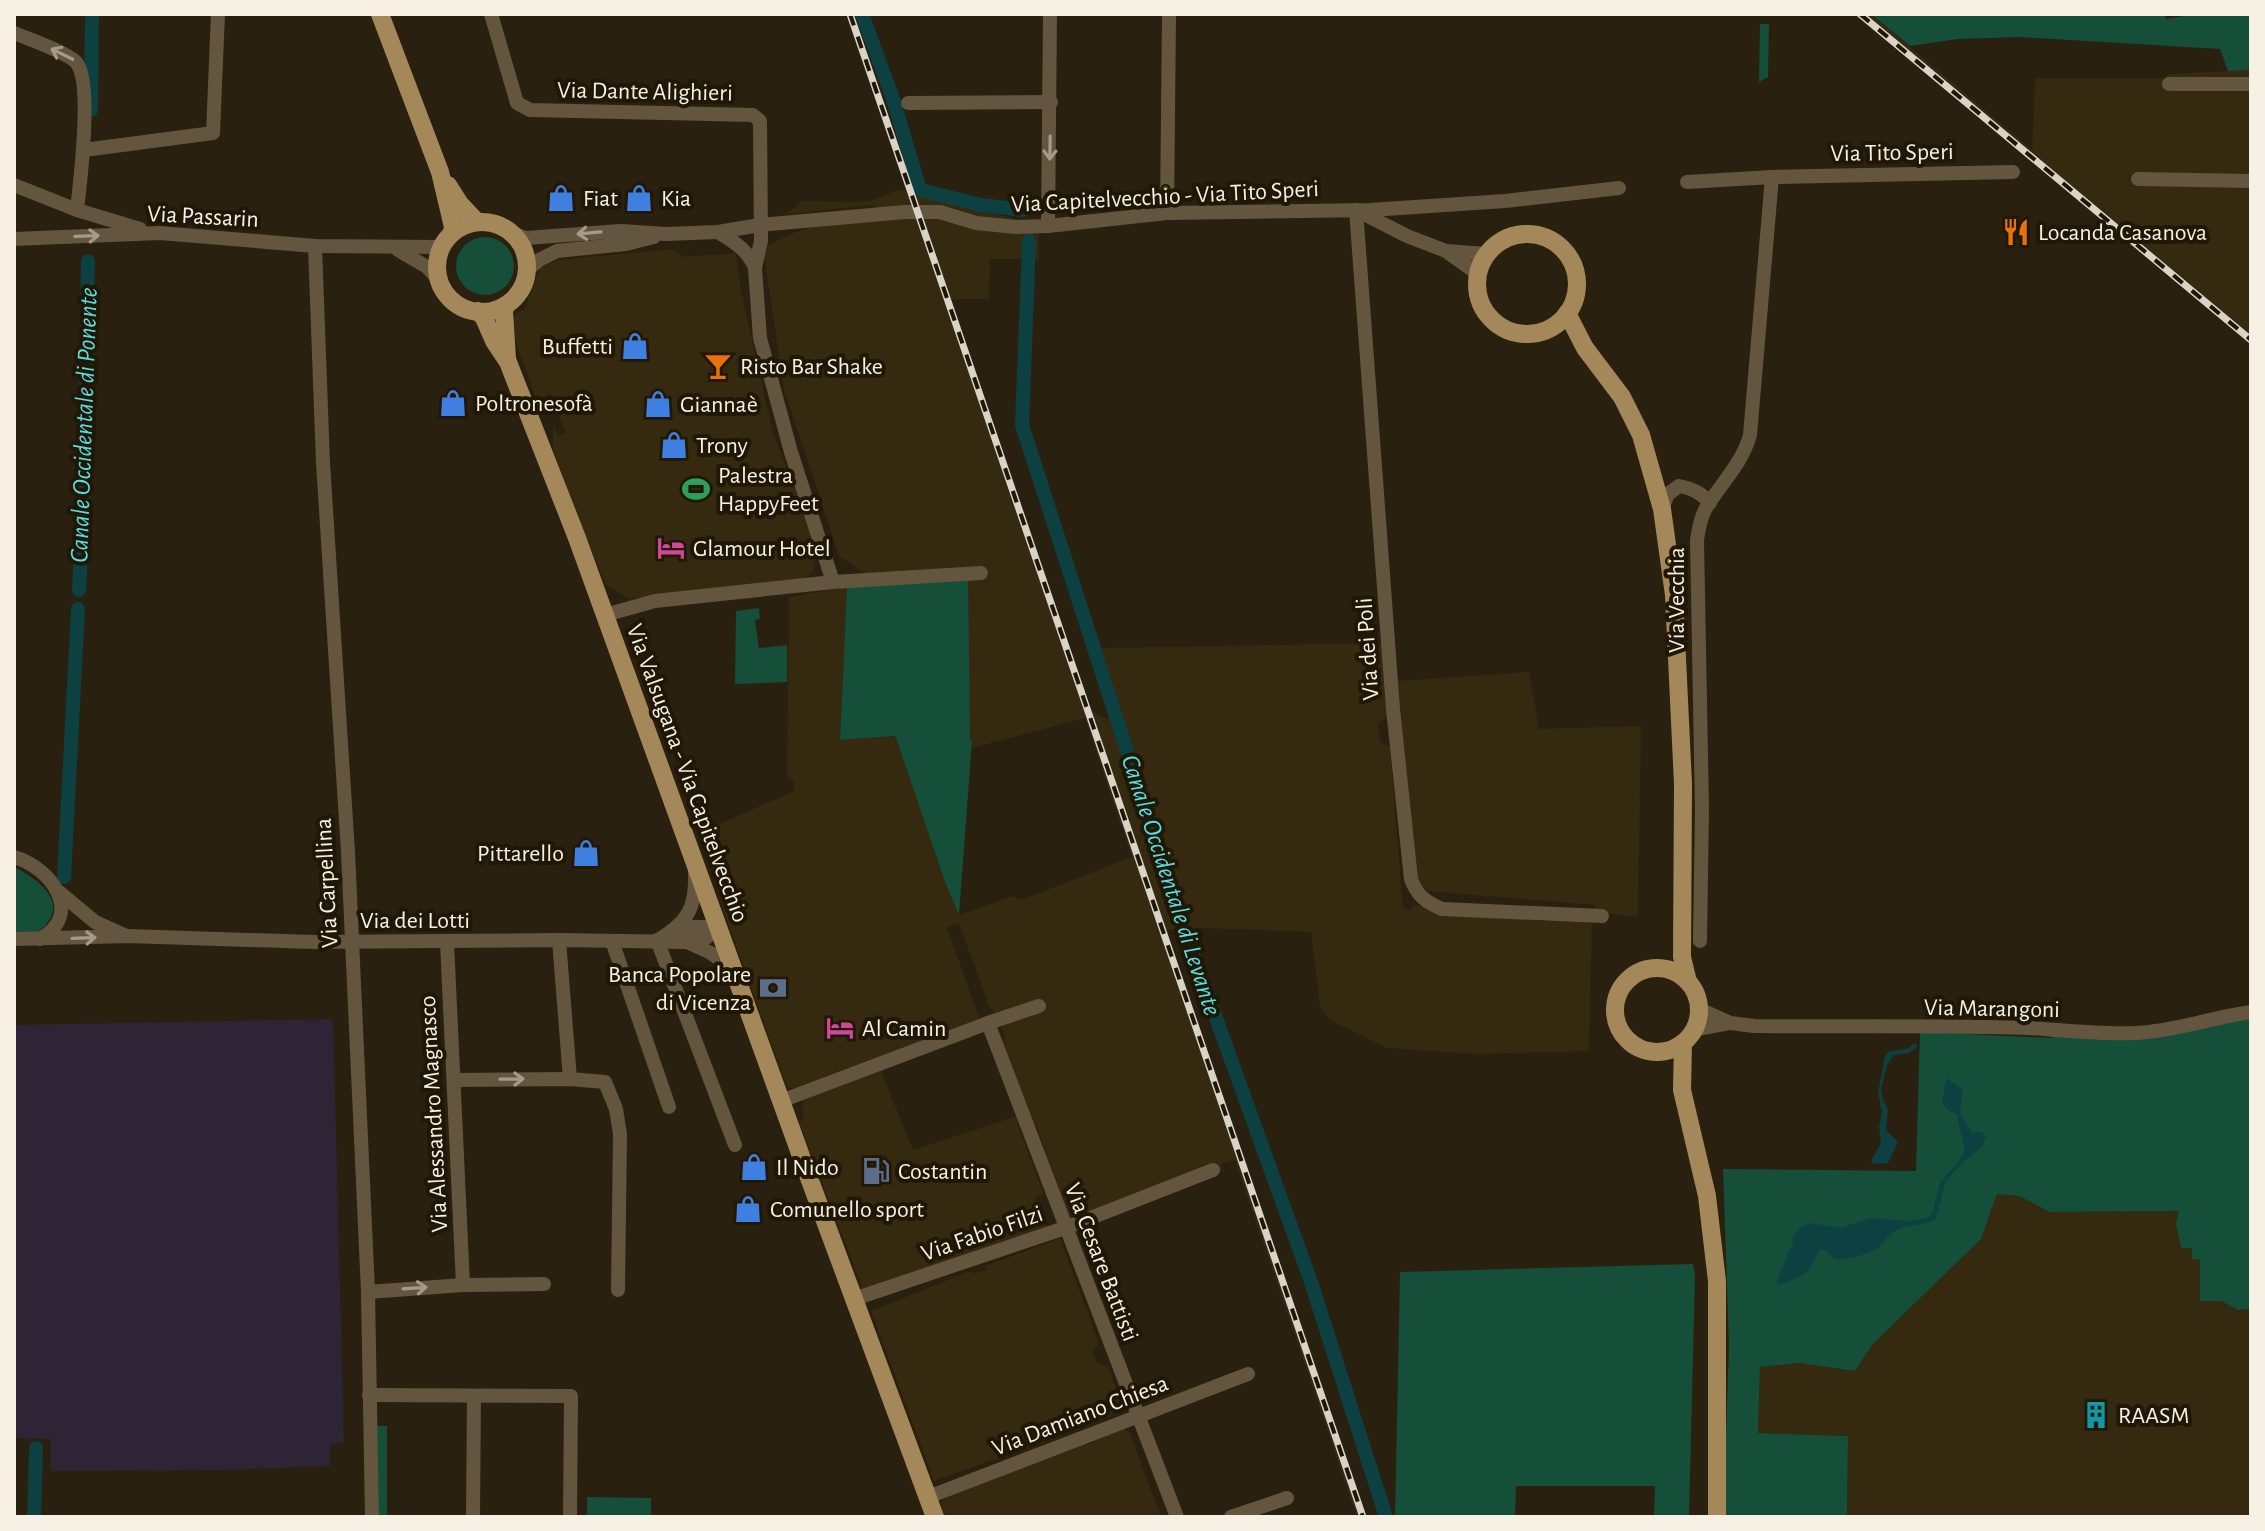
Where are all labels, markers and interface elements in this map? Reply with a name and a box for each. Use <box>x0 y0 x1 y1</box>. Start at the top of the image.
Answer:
one-way arrow <box>50 46 74 62</box>
street label: Via Dante Alighieri <box>557 78 733 106</box>
one-way arrow <box>1042 134 1057 161</box>
street label: Via Tito Speri <box>1830 140 1954 166</box>
street label: Via Capitelvecchio - Via Tito Speri <box>1011 177 1320 217</box>
shop icon: Fiat <box>546 183 576 213</box>
shop icon: Kia <box>624 183 654 213</box>
place label: Fiat <box>583 187 618 211</box>
place label: Kia <box>661 187 691 211</box>
street label: Via Passarin <box>146 202 259 232</box>
restaurant icon: Locanda Casanova <box>2001 217 2031 247</box>
place label: Locanda Casanova <box>2038 221 2207 245</box>
one-way arrow <box>576 226 603 241</box>
one-way arrow <box>73 229 100 244</box>
water label: Canale Occidentale di Ponente <box>66 287 102 563</box>
shop icon: Buffetti <box>620 331 650 361</box>
place label: Buffetti <box>542 335 613 359</box>
bar icon: Risto Bar Shake <box>703 351 733 381</box>
place label: Risto Bar Shake <box>740 355 883 379</box>
shop icon: Poltronesofà <box>438 388 468 418</box>
shop icon: Giannaè <box>643 389 673 419</box>
place label: Poltronesofà <box>475 392 593 416</box>
place label: Giannaè <box>680 393 758 417</box>
shop icon: Trony <box>659 430 689 460</box>
place label: Trony <box>696 434 748 458</box>
place label: Palestra HappyFeet <box>718 464 819 516</box>
sports icon: Palestra HappyFeet <box>681 474 711 504</box>
hotel icon: Glamour Hotel <box>656 533 686 563</box>
place label: Glamour Hotel <box>693 537 831 561</box>
street label: Via Vecchia <box>1665 547 1689 653</box>
street label: Via dei Poli <box>1352 597 1384 701</box>
street label: Via Valsugana - Via Capitelvecchio <box>622 621 752 926</box>
water label: Canale Occidentale di Levante <box>1117 752 1226 1019</box>
street label: Via Carpellina <box>312 817 342 948</box>
shop icon: Pittarello <box>571 838 601 868</box>
place label: Pittarello <box>477 842 564 866</box>
street label: Via dei Lotti <box>360 909 470 933</box>
one-way arrow <box>70 931 97 946</box>
place label: Banca Popolare di Vicenza <box>608 963 751 1015</box>
bank icon: Banca Popolare di Vicenza <box>758 973 788 1003</box>
street label: Via Alessandro Magnasco <box>416 995 452 1233</box>
street label: Via Marangoni <box>1924 996 2060 1022</box>
hotel icon: Al Camin <box>825 1013 855 1043</box>
place label: Al Camin <box>862 1017 946 1041</box>
one-way arrow <box>498 1072 525 1087</box>
shop icon: Il Nido <box>739 1152 769 1182</box>
place label: Il Nido <box>776 1156 839 1180</box>
fuel station icon: Costantin <box>861 1156 891 1186</box>
place label: Costantin <box>898 1160 987 1184</box>
street label: Via Cesare Battisti <box>1060 1180 1142 1345</box>
shop icon: Comunello sport <box>733 1194 763 1224</box>
place label: Comunello sport <box>770 1198 924 1222</box>
street label: Via Fabio Filzi <box>918 1202 1046 1266</box>
one-way arrow <box>401 1280 428 1295</box>
street label: Via Damiano Chiesa <box>989 1371 1172 1461</box>
building icon: RAASM <box>2081 1400 2111 1430</box>
place label: RAASM <box>2118 1404 2189 1428</box>

